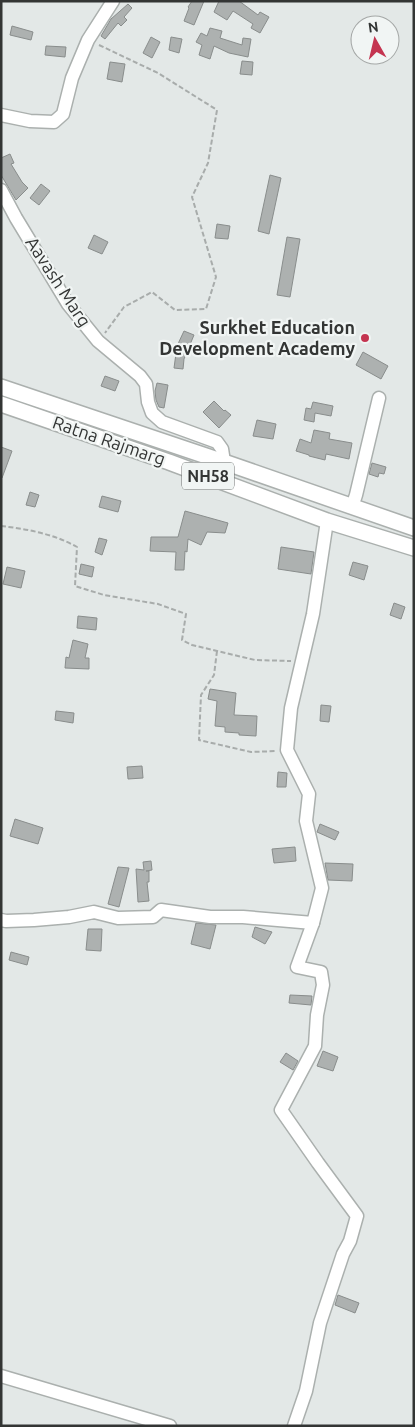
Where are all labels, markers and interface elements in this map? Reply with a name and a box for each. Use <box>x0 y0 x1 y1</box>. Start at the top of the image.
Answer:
north arrow <box>350 15 400 65</box>
text: N <box>367 18 379 36</box>
street label: Aavash Marg <box>22 233 95 330</box>
place label: Surkhet Education Development Academy <box>159 317 355 358</box>
marker: Surkhet Education Development Academy <box>359 332 371 344</box>
street label: Ratna Rajmarg <box>50 411 168 469</box>
road number: NH58 <box>182 462 234 490</box>

